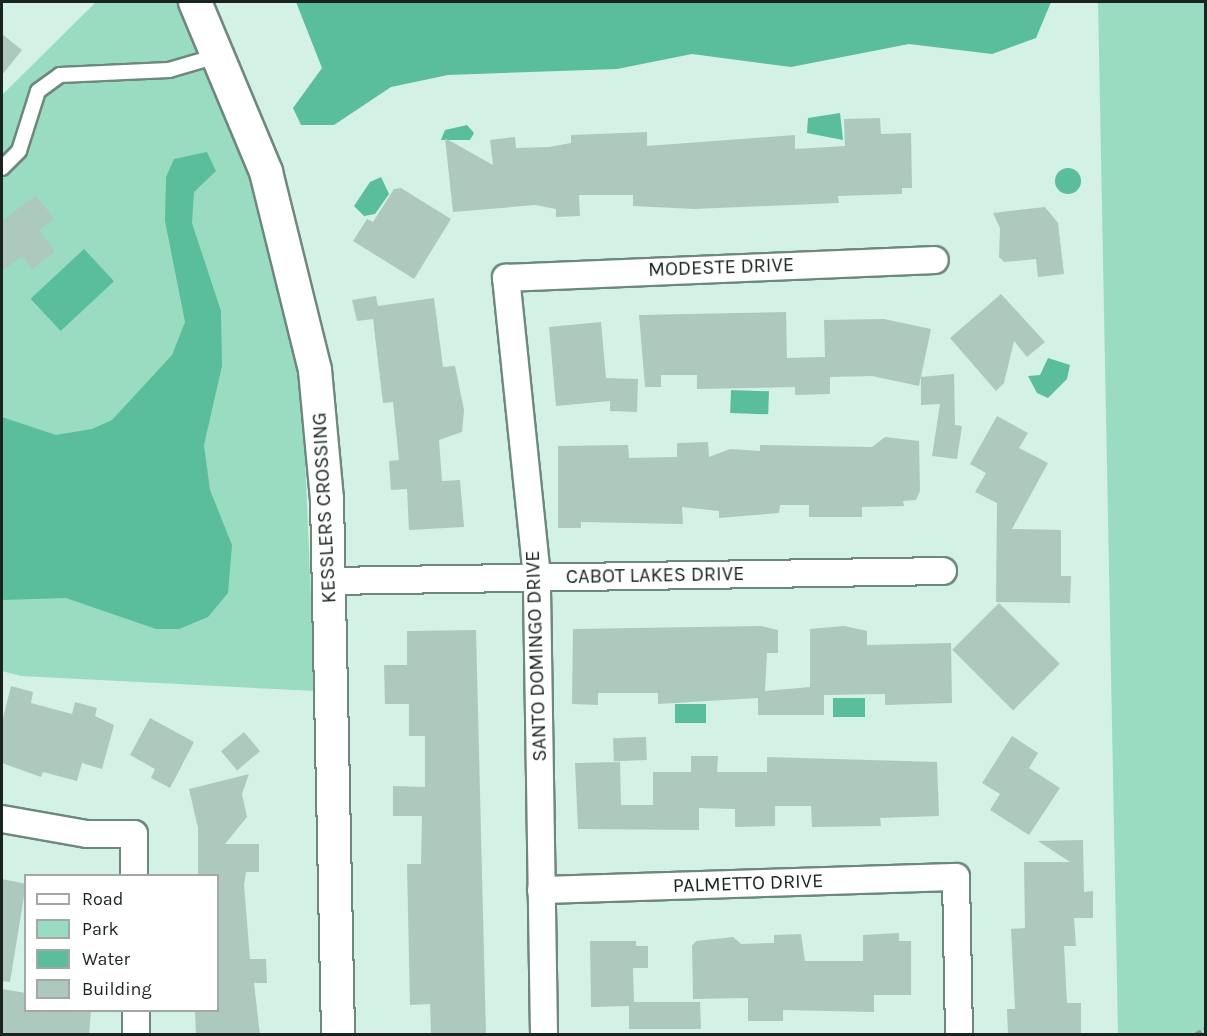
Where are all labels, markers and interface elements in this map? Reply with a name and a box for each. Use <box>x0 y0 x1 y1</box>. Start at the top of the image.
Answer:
street label: MODESTE DRIVE <box>648 252 794 282</box>
street label: KESSLERS CROSSING <box>307 412 341 604</box>
street label: SANTO DOMINGO DRIVE <box>520 550 552 762</box>
street label: CABOT LAKES DRIVE <box>566 561 744 589</box>
street label: PALMETTO DRIVE <box>672 868 824 898</box>
legend <box>24 874 219 1012</box>
text: Road <box>82 888 123 910</box>
text: Park <box>82 918 119 940</box>
text: Water <box>82 948 130 970</box>
text: Building <box>82 978 152 1000</box>

